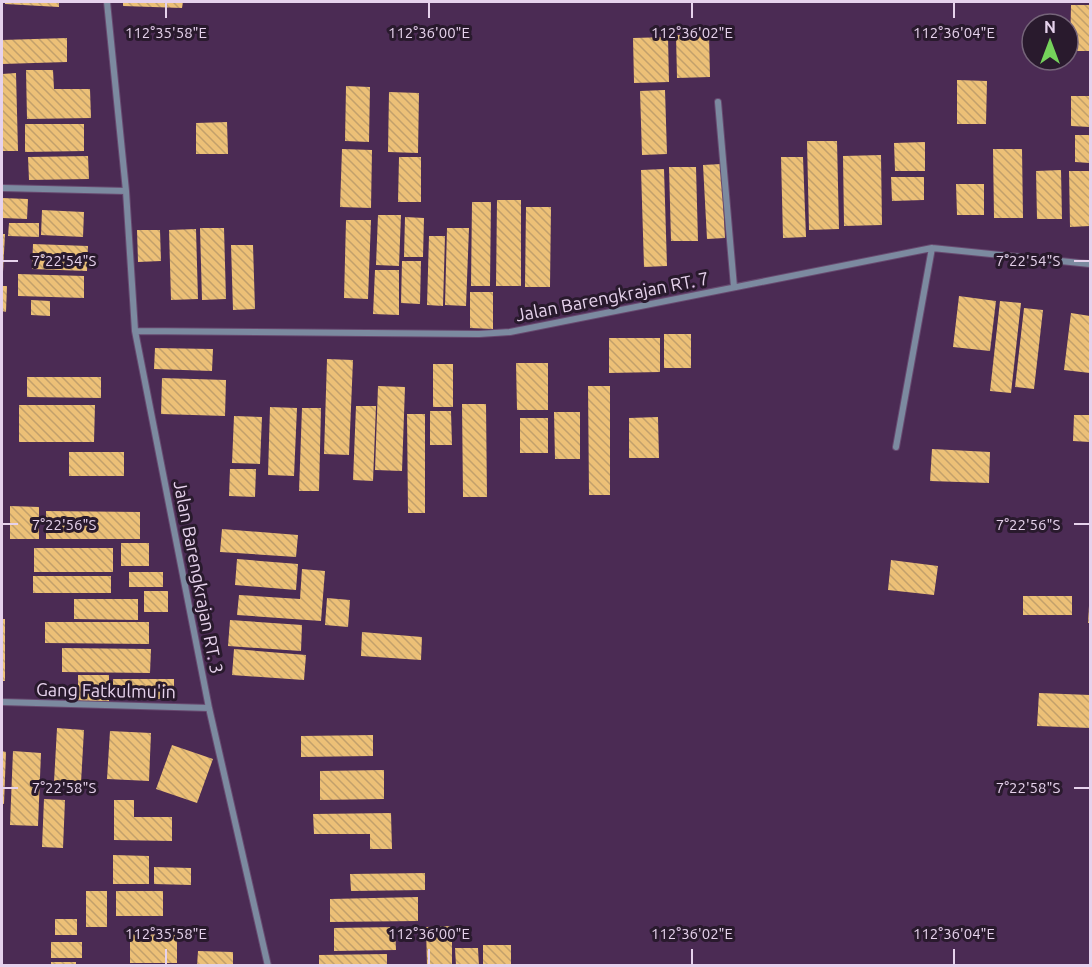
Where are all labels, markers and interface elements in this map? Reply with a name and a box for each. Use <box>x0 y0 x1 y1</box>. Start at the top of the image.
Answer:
north arrow <box>1020 12 1080 72</box>
text: N <box>1044 18 1056 36</box>
text: 112°35'58"E <box>125 24 207 41</box>
text: 112°36'00"E <box>388 24 470 41</box>
text: 112°36'02"E <box>651 24 733 41</box>
text: 112°36'04"E <box>913 24 995 41</box>
text: 7°22'54"S <box>32 252 96 269</box>
text: 7°22'54"S <box>996 252 1060 269</box>
street label: Jalan Barengkrajan RT. 7 <box>514 267 710 325</box>
street label: Jalan Barengkrajan RT. 3 <box>170 479 228 675</box>
text: 7°22'56"S <box>32 516 96 533</box>
text: 7°22'56"S <box>996 516 1060 533</box>
street label: Gang Fatkulmu'in <box>36 679 176 701</box>
text: 7°22'58"S <box>32 779 96 796</box>
text: 7°22'58"S <box>996 779 1060 796</box>
text: 112°35'58"E <box>125 925 207 942</box>
text: 112°36'00"E <box>388 925 470 942</box>
text: 112°36'02"E <box>651 925 733 942</box>
text: 112°36'04"E <box>913 925 995 942</box>

